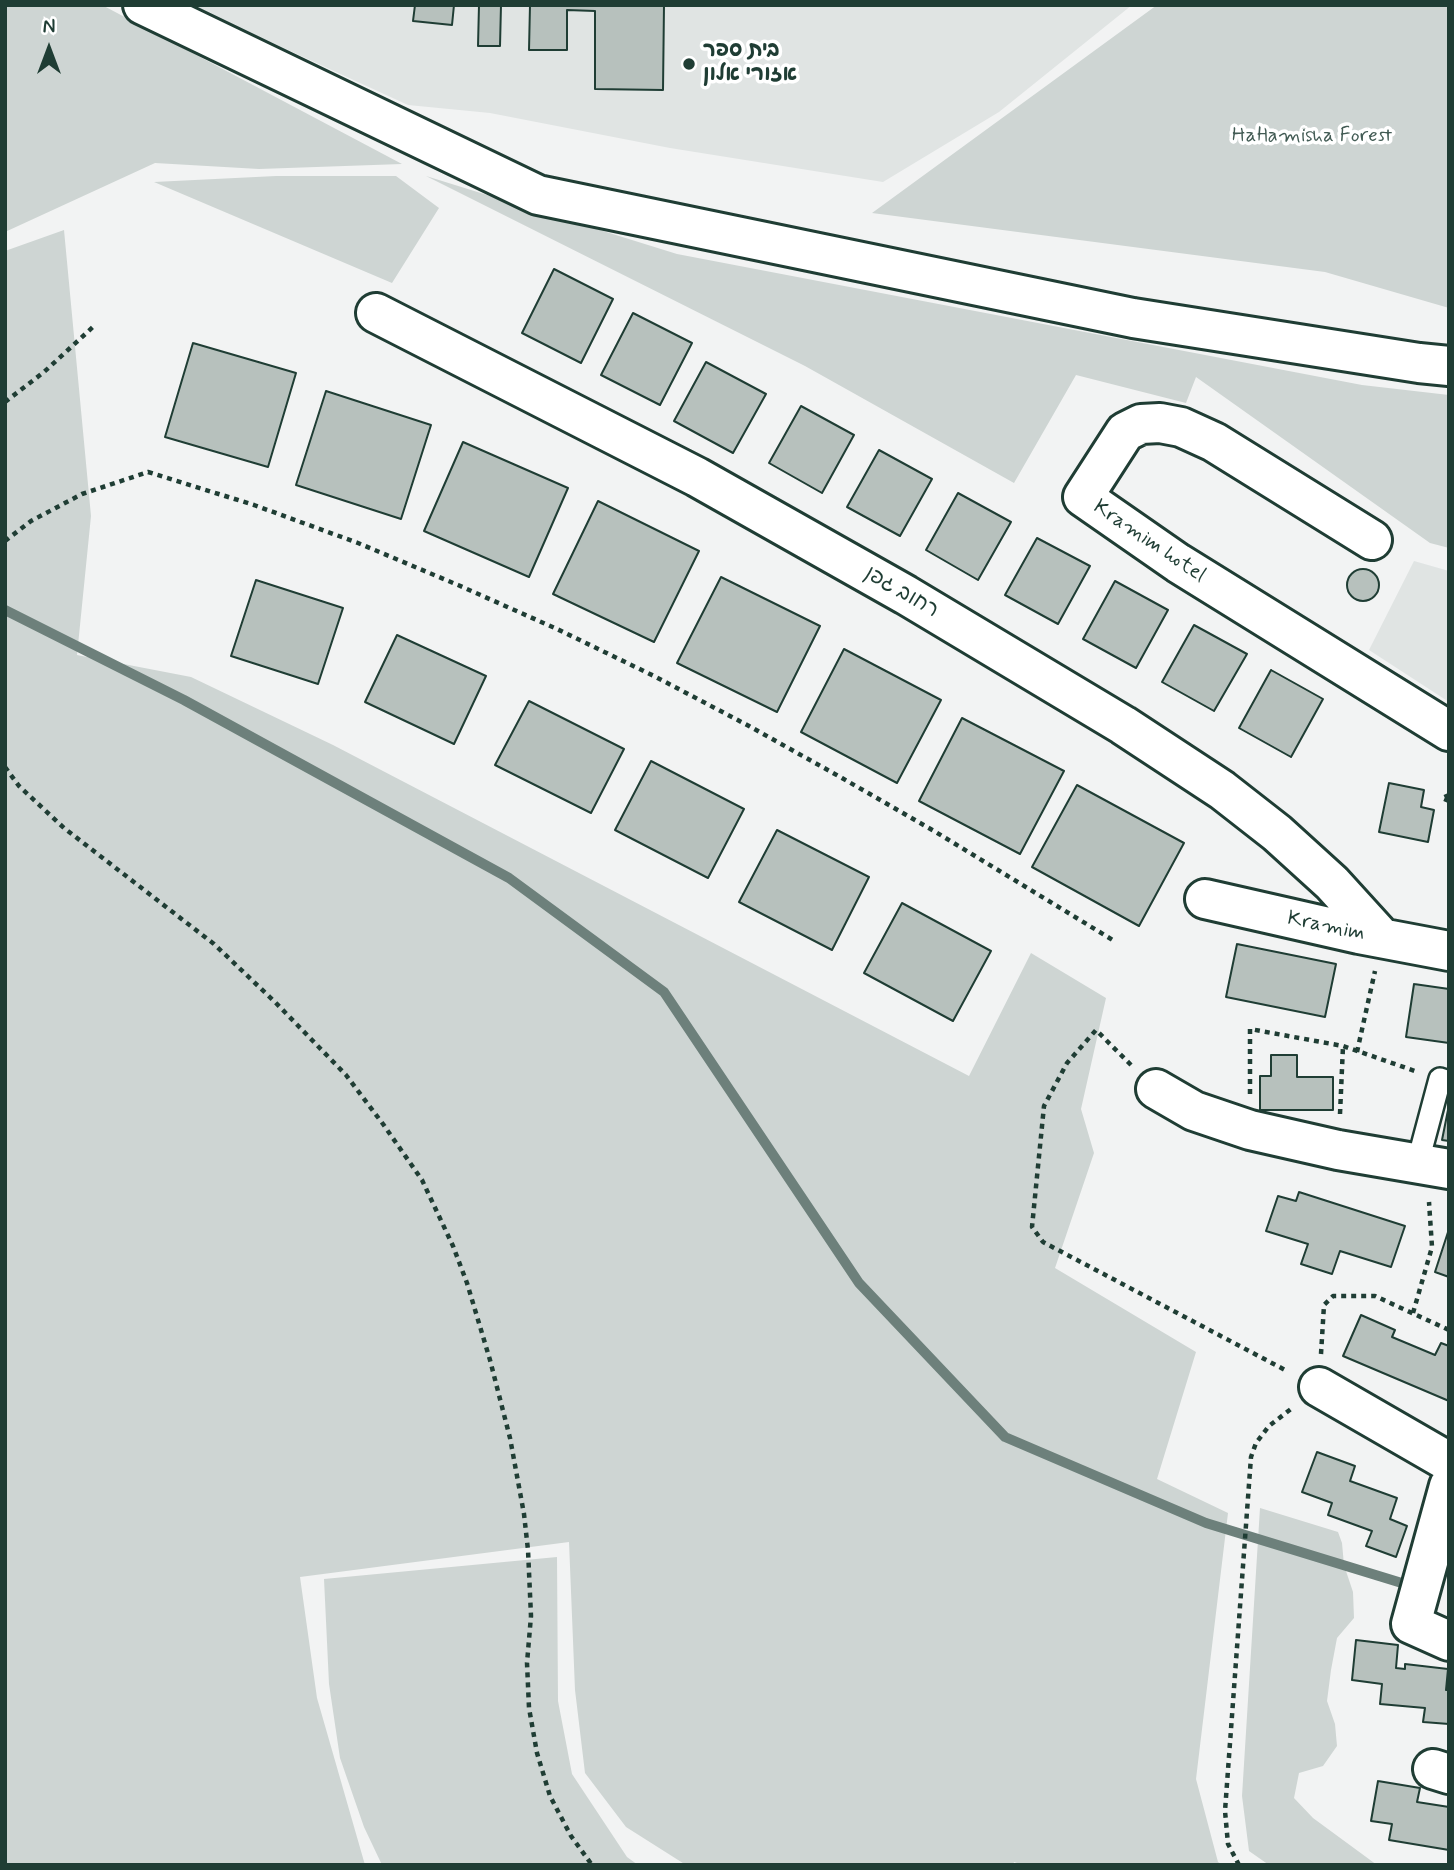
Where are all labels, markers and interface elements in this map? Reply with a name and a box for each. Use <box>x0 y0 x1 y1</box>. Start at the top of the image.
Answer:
north arrow <box>14 14 84 84</box>
text: N <box>43 15 55 40</box>
place label: בית ספר אזורי אלון <box>703 39 797 89</box>
marker: בית ספר אזורי אלון <box>681 56 697 72</box>
park label: HaHamisha Forest <box>1232 124 1392 150</box>
street label: Kramim hotel <box>1088 495 1210 589</box>
street label: רחוב גפן <box>859 562 943 624</box>
street label: Kramim <box>1285 906 1367 948</box>

